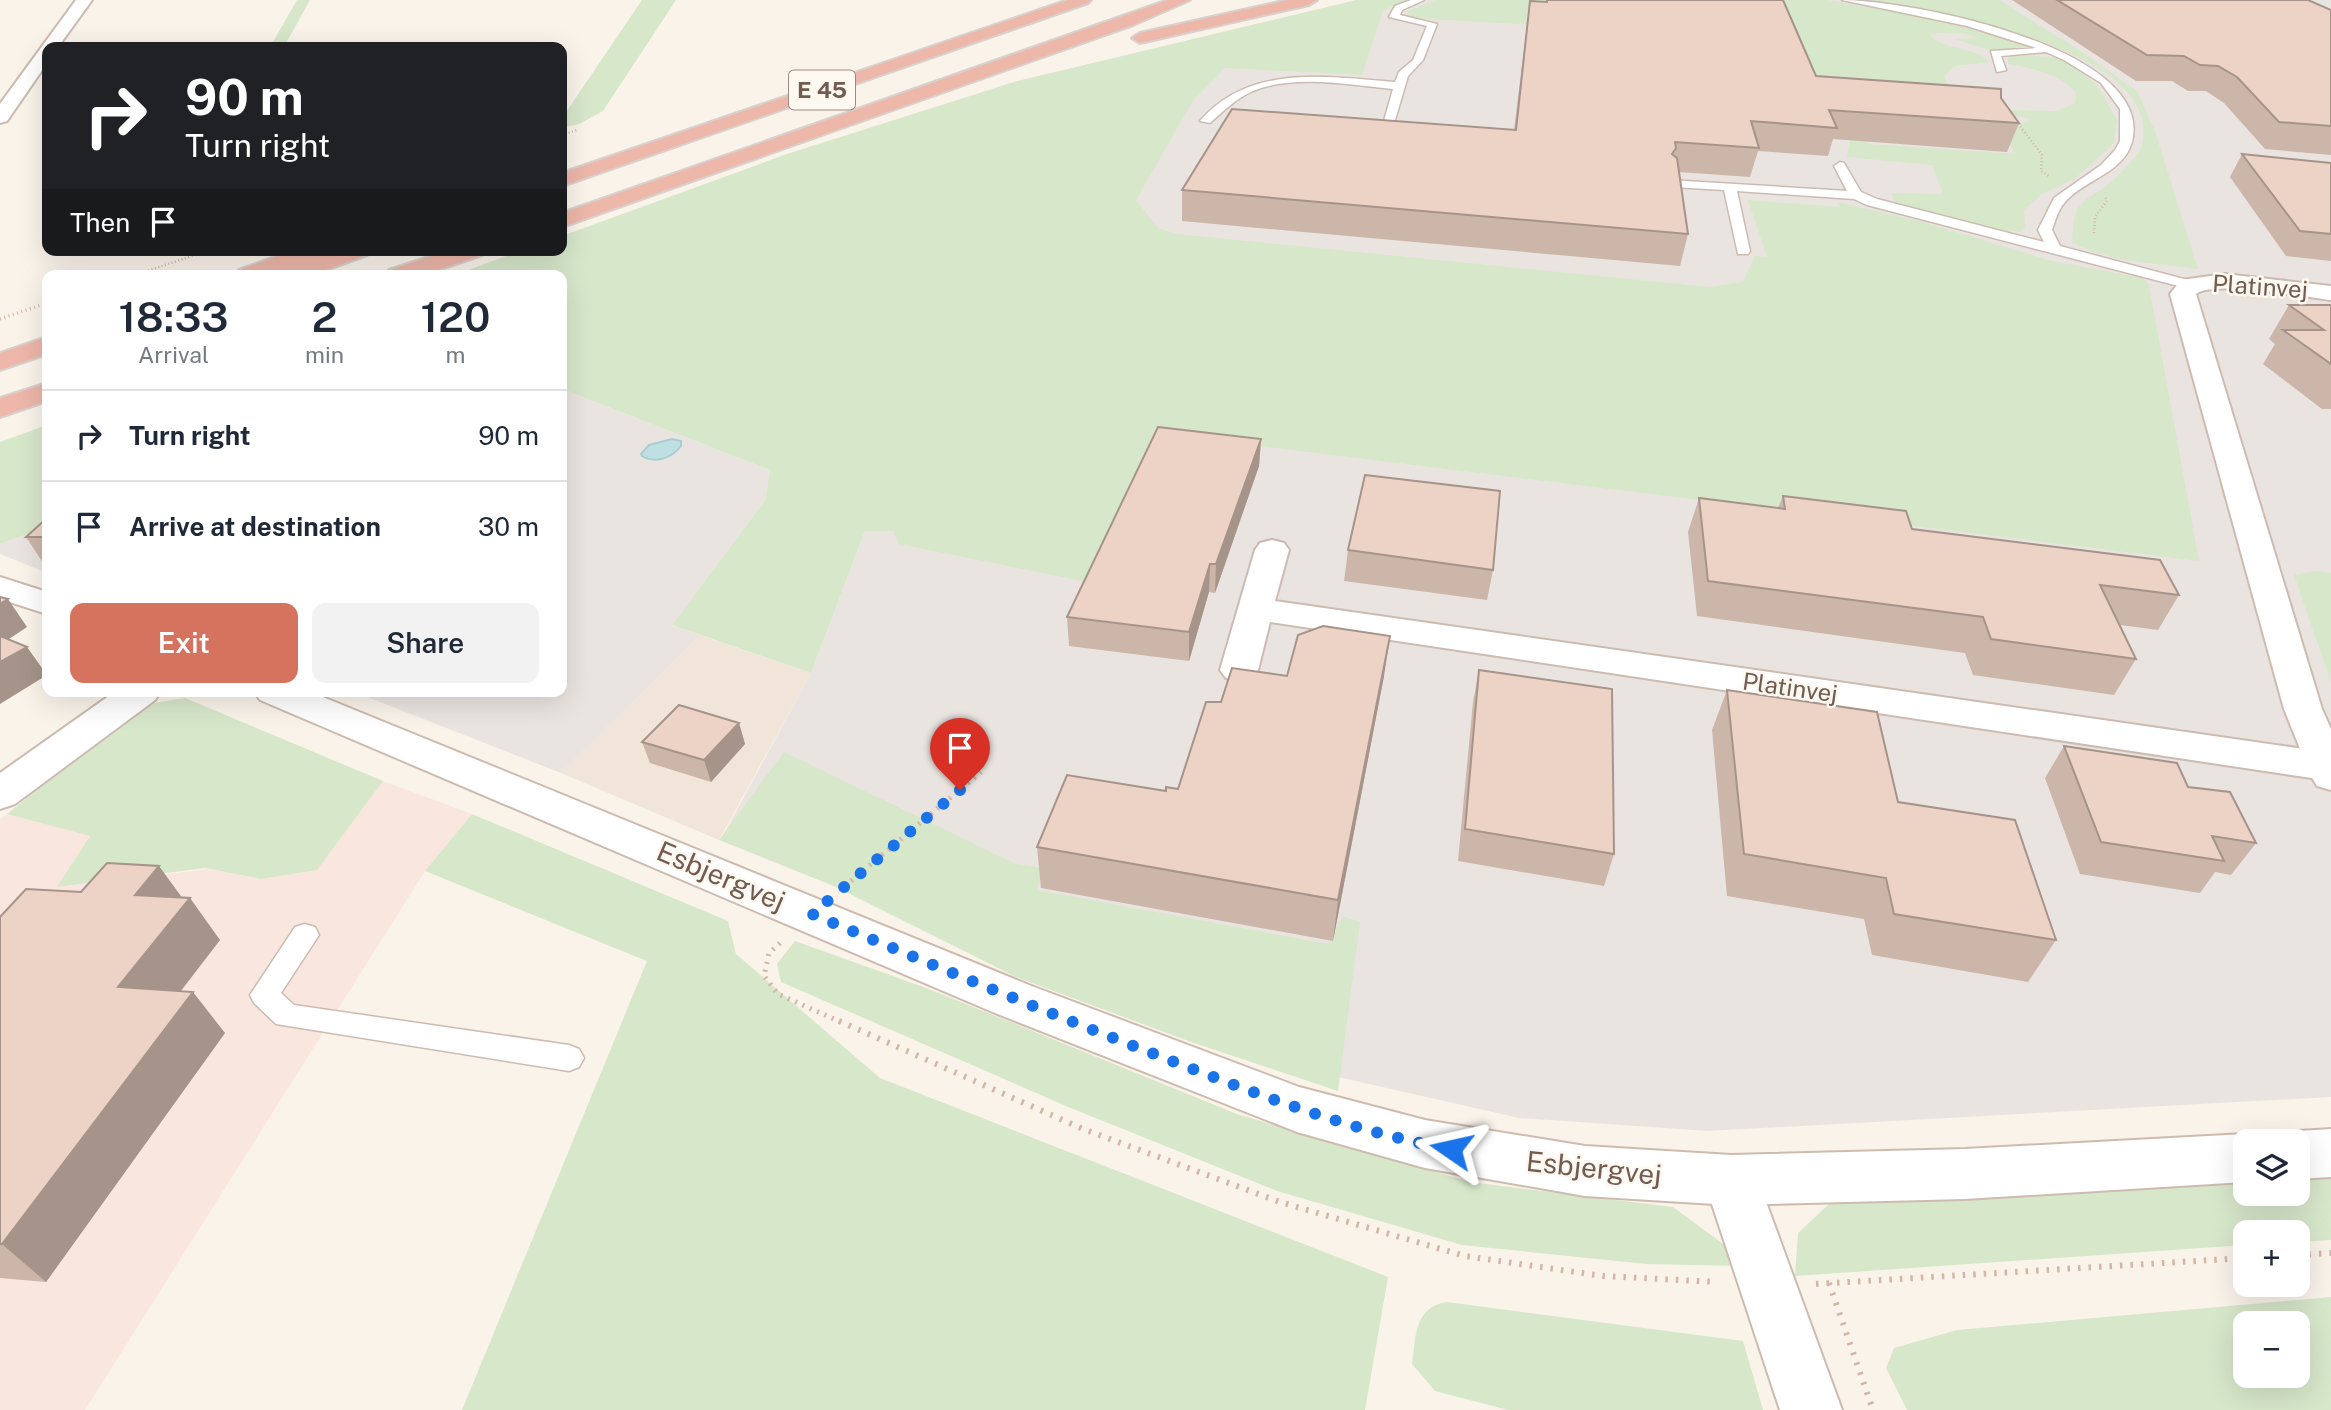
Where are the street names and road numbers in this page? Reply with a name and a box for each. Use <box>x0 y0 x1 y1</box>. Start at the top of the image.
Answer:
road number: E 45 <box>789 71 855 110</box>
street label: Platinvej <box>2211 269 2309 303</box>
street label: Platinvej <box>1741 666 1840 708</box>
street label: Esbjergvej <box>652 834 790 917</box>
street label: Esbjergvej <box>1525 1144 1663 1191</box>

